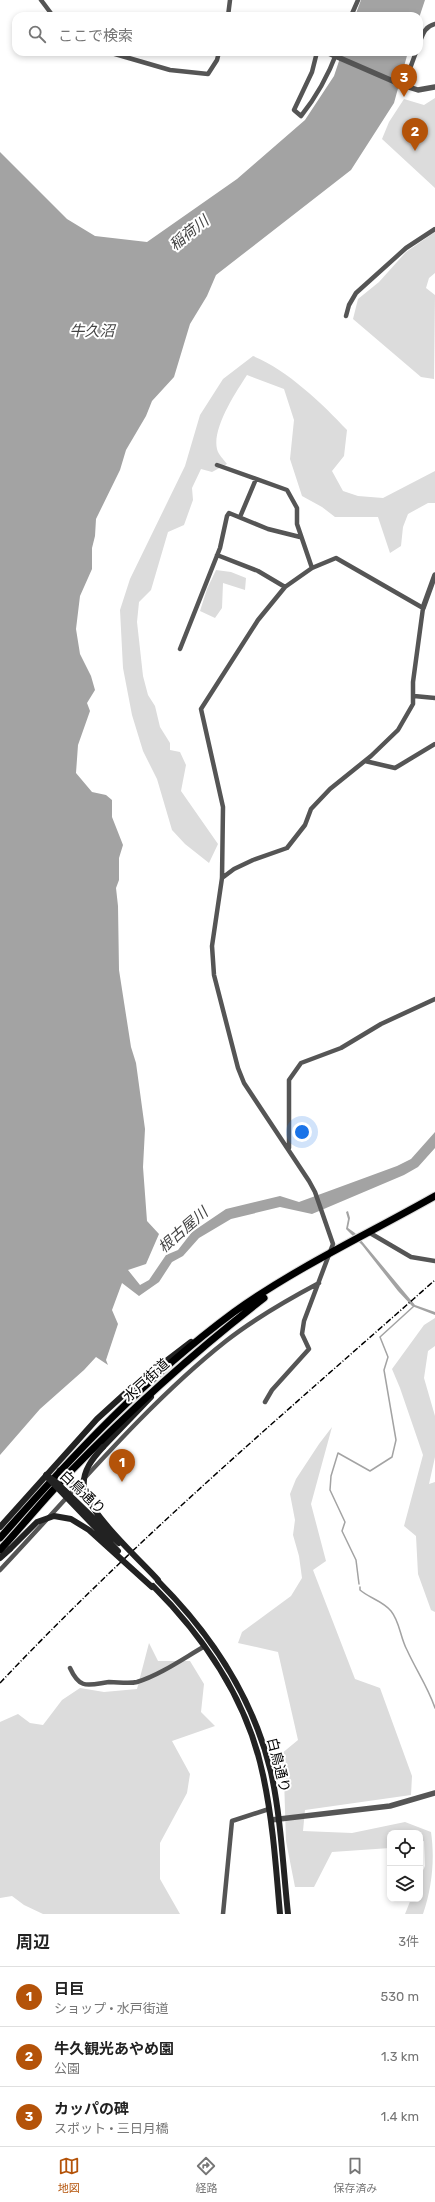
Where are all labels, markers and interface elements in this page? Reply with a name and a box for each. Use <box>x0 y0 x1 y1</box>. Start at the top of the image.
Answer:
search box <box>12 12 423 56</box>
icon: search <box>26 23 48 45</box>
text: ここで検索 <box>58 27 133 45</box>
pin: 3 <box>391 64 417 97</box>
pin: 2 <box>402 118 428 151</box>
water label: 稲荷川 <box>166 211 214 254</box>
water label: 牛久沼 <box>69 322 116 340</box>
your location <box>292 1122 312 1142</box>
water label: 根古屋川 <box>154 1202 213 1256</box>
street label: 水戸街道 <box>120 1355 173 1405</box>
pin: 1 <box>109 1449 135 1482</box>
street label: 白鳥通り <box>56 1467 109 1518</box>
street label: 白鳥通り <box>263 1736 294 1794</box>
map controls <box>387 1830 423 1902</box>
button: locate <box>387 1830 423 1866</box>
button: layers <box>387 1866 423 1902</box>
text: 周辺 <box>16 1932 50 1952</box>
text: 3件 <box>398 1934 419 1949</box>
text: 日巨 <box>54 1980 84 1998</box>
text: 1 <box>26 1989 32 2004</box>
text: 530 m <box>380 1989 419 2004</box>
text: ショップ · 水戸街道 <box>54 2001 169 2016</box>
text: 牛久観光あやめ園 <box>54 2040 174 2058</box>
text: 2 <box>25 2049 33 2064</box>
text: 1.3 km <box>381 2049 419 2064</box>
text: 公園 <box>54 2061 80 2076</box>
text: カッパの碑 <box>54 2100 129 2118</box>
text: 3 <box>25 2109 33 2124</box>
text: 1.4 km <box>381 2109 419 2124</box>
text: スポット · 三日月橋 <box>54 2121 169 2136</box>
tab: 地図 <box>58 2155 80 2195</box>
tab: 経路 <box>195 2155 217 2195</box>
tab: 保存済み <box>333 2155 377 2195</box>

